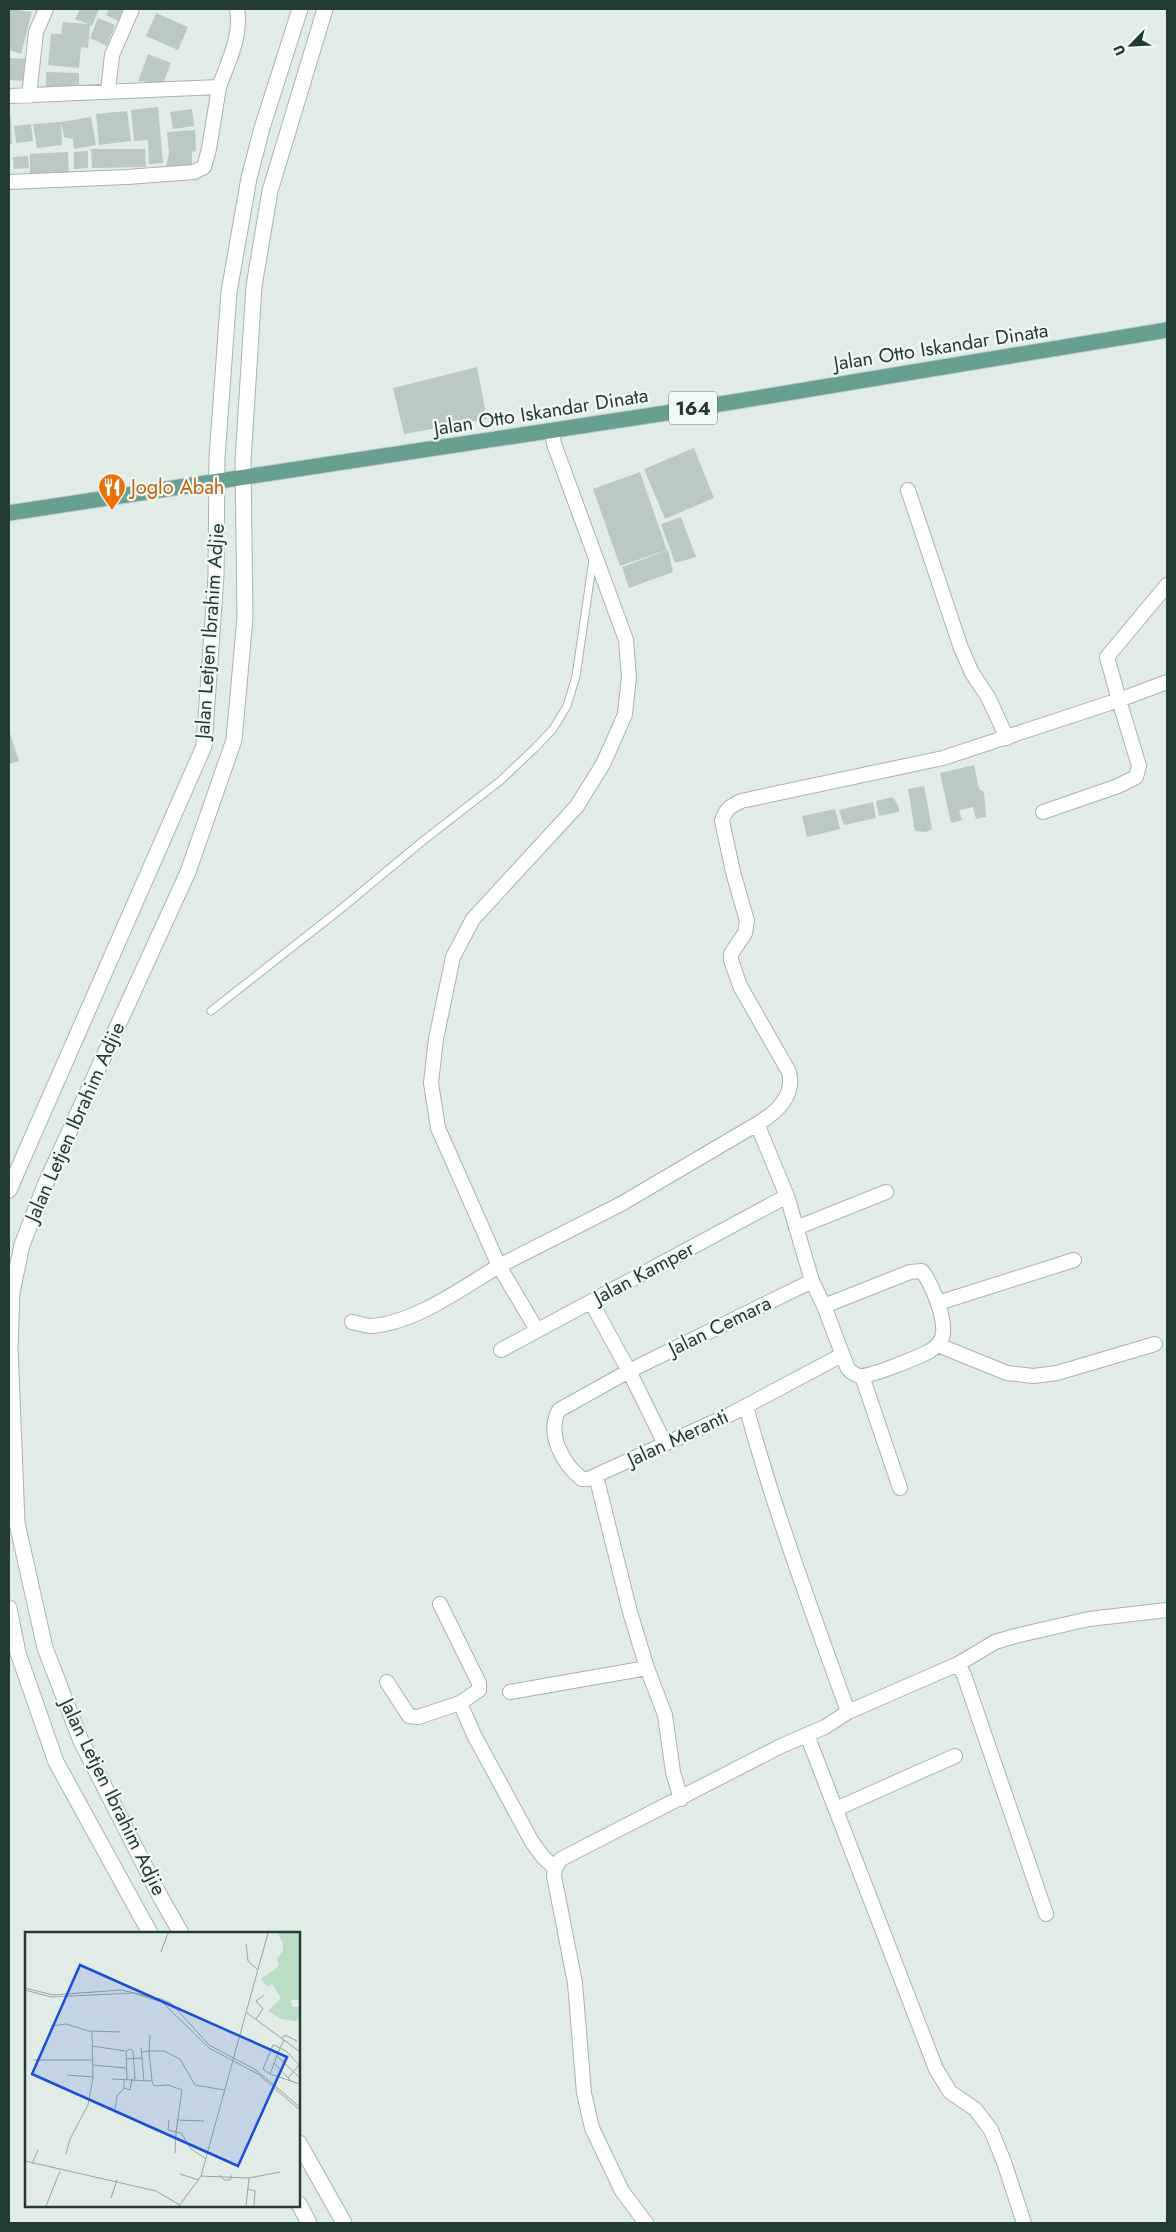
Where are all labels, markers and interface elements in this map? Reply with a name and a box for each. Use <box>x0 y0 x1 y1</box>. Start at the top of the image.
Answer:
north arrow <box>1106 20 1156 70</box>
text: U <box>1108 42 1130 59</box>
street label: Jalan Otto Iskandar Dinata <box>829 316 1050 379</box>
street label: Jalan Otto Iskandar Dinata <box>429 381 650 444</box>
road number: 164 <box>669 392 717 424</box>
restaurant icon: Joglo Abah <box>97 472 127 511</box>
place label: Joglo Abah <box>128 473 224 502</box>
street label: Jalan Letjen Ibrahim Adjie <box>188 522 232 743</box>
street label: Jalan Letjen Ibrahim Adjie <box>17 1017 132 1229</box>
street label: Jalan Kamper <box>586 1234 700 1313</box>
street label: Jalan Cemara <box>661 1289 776 1365</box>
street label: Jalan Meranti <box>620 1402 733 1475</box>
street label: Jalan Letjen Ibrahim Adjie <box>51 1691 173 1901</box>
inset map <box>25 1932 300 2207</box>

